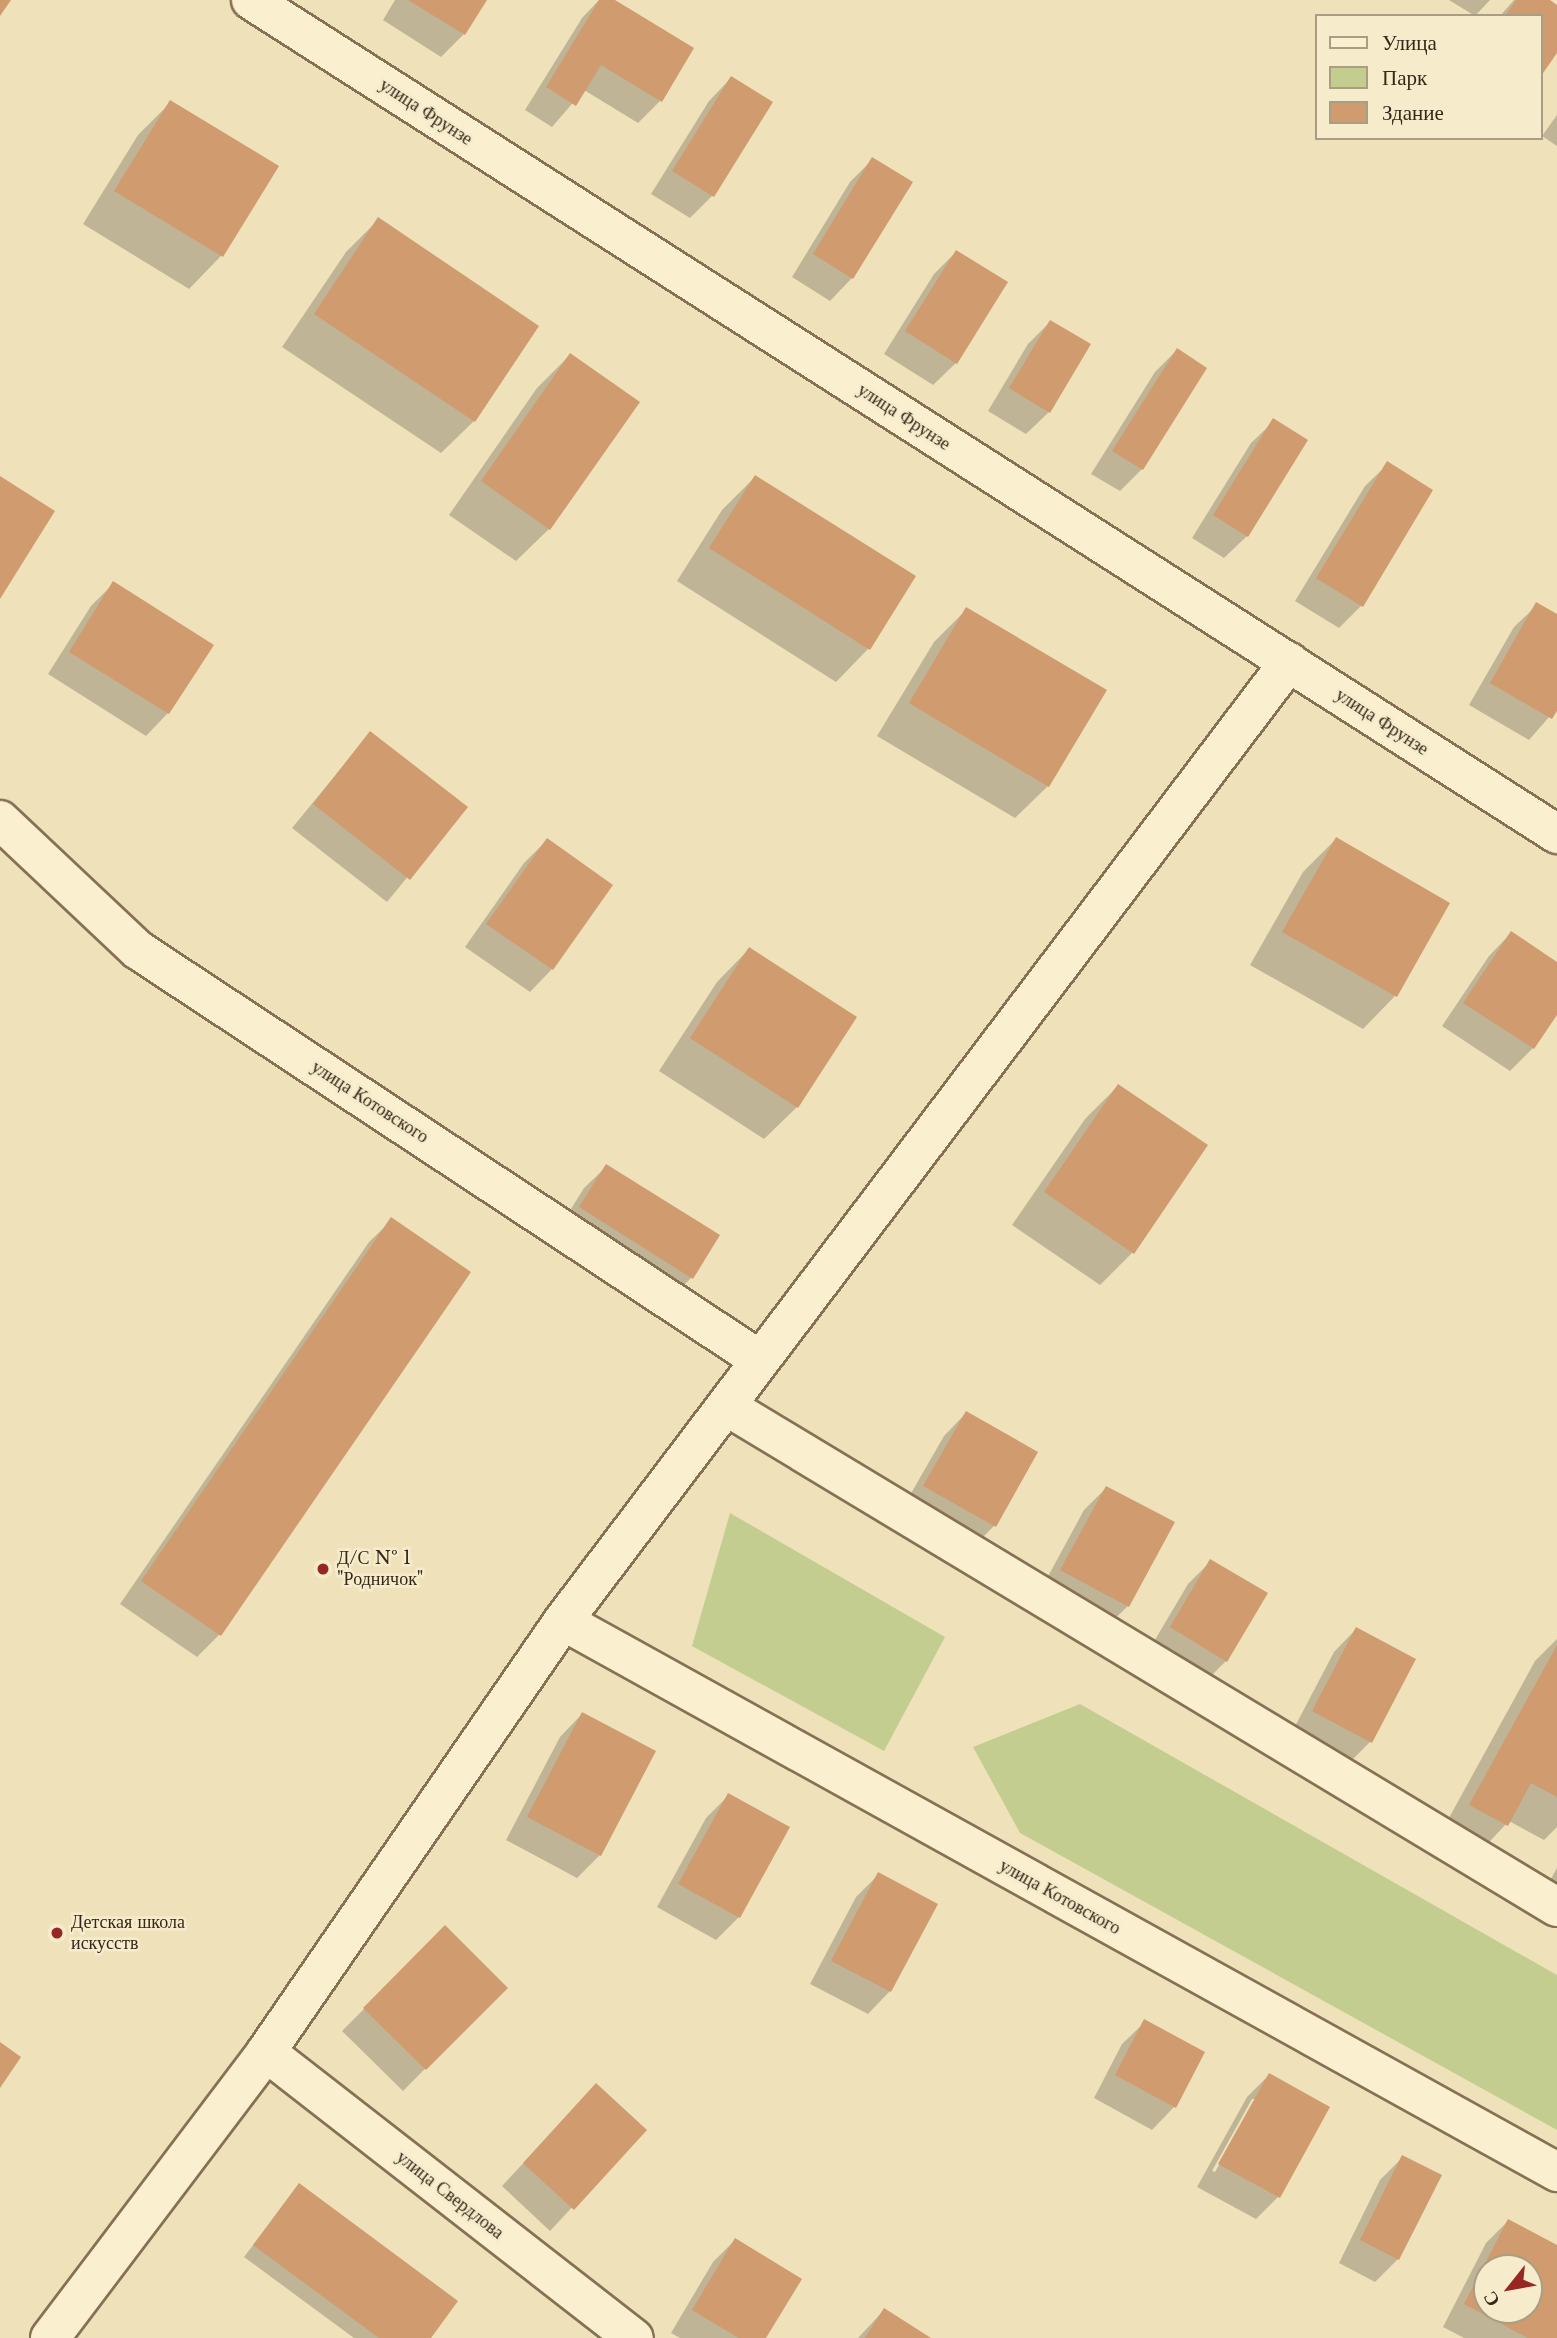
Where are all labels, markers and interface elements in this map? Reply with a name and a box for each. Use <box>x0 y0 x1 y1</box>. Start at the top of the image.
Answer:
legend <box>1316 14 1543 140</box>
text: Улица <box>1382 30 1437 56</box>
text: Парк <box>1382 65 1427 91</box>
street label: улица Фрунзе <box>376 74 476 150</box>
text: Здание <box>1382 100 1444 126</box>
street label: улица Фрунзе <box>854 379 954 455</box>
street label: улица Фрунзе <box>1332 684 1432 760</box>
street label: улица Котовского <box>307 1056 433 1148</box>
place label: Д/С № 1 "Родничок" <box>337 1548 423 1590</box>
marker: Д/С № 1 "Родничок" <box>315 1561 331 1577</box>
street label: улица Котовского <box>996 1855 1124 1939</box>
place label: Детская школа искусств <box>71 1912 185 1954</box>
marker: Детская школа искусств <box>49 1925 65 1941</box>
street label: улица Свердлова <box>392 2146 508 2244</box>
north arrow <box>1473 2254 1543 2324</box>
text: С <box>1478 2287 1505 2311</box>

